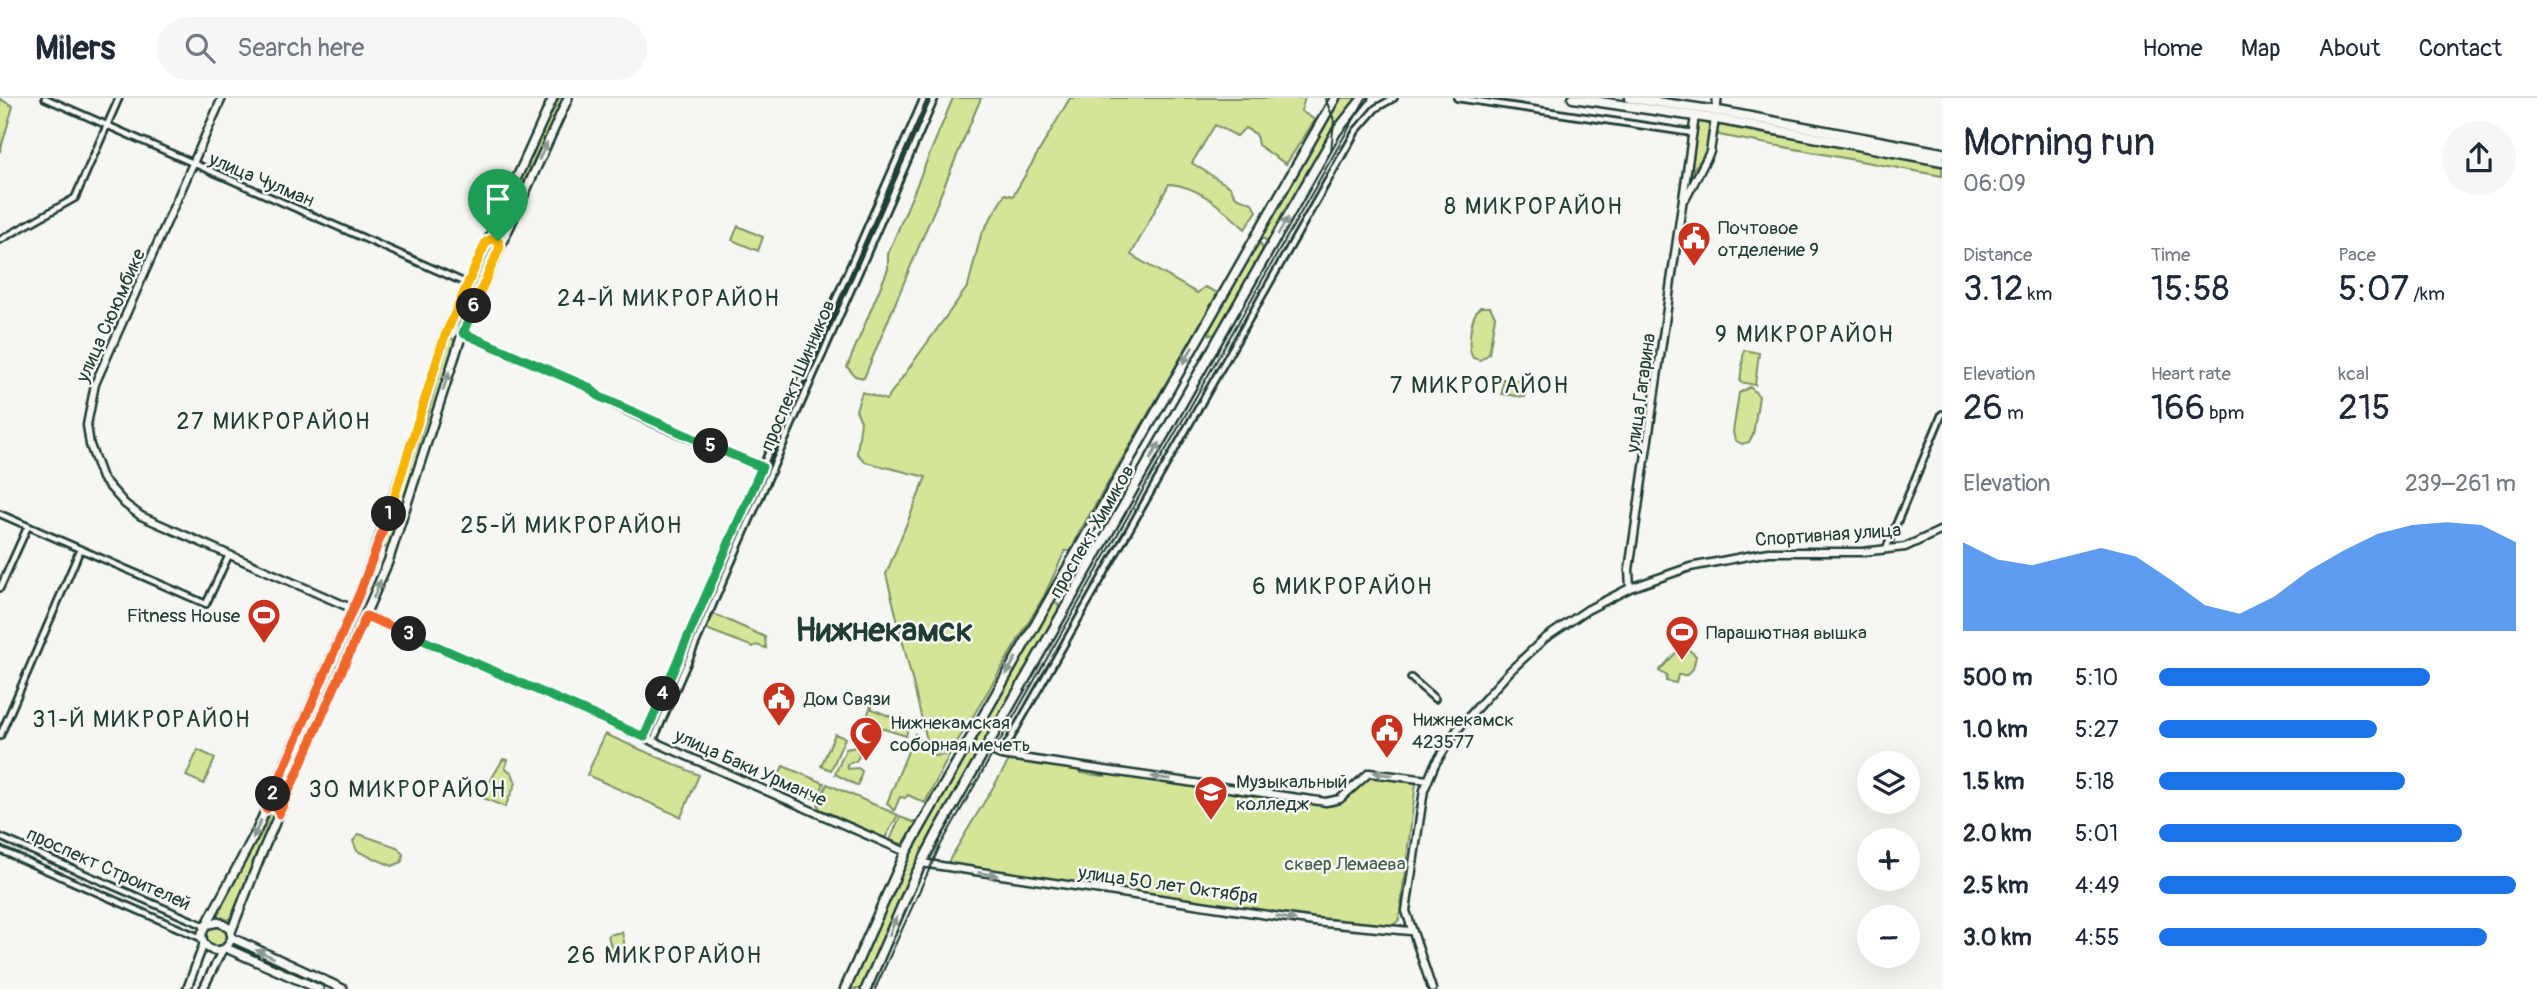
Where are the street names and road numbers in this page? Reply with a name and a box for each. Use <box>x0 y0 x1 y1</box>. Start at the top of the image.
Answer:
street label: улица Чулман <box>205 147 318 213</box>
street label: улица Сююмбике <box>70 244 151 387</box>
street label: проспект Шинников <box>755 296 841 455</box>
street label: улица Гагарина <box>1621 332 1661 455</box>
street label: проспект Химиков <box>1044 461 1140 602</box>
street label: Спортивная улица <box>1754 518 1902 552</box>
street label: улица Баки Урманче <box>670 723 831 813</box>
street label: проспект Строителей <box>23 822 194 916</box>
street label: улица 50 лет Октября <box>1076 860 1259 909</box>

